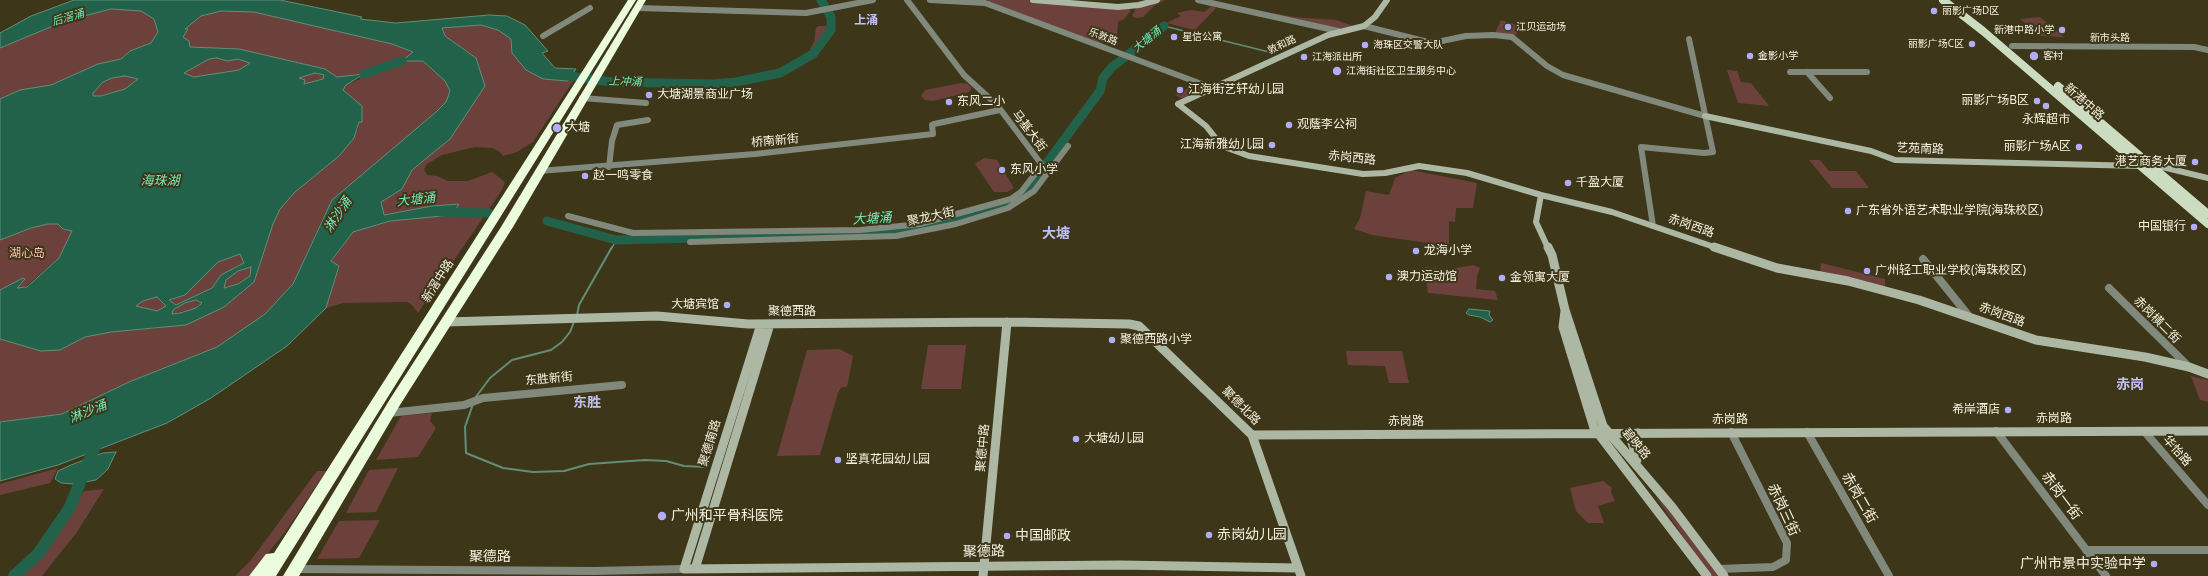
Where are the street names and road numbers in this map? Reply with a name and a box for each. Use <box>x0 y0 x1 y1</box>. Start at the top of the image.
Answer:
street label: 乐敦路 <box>1087 26 1119 48</box>
street label: 新市头路 <box>2090 32 2130 44</box>
street label: 敦和路 <box>1266 33 1298 57</box>
street label: 新港中路 <box>2061 81 2107 123</box>
street label: 马基大街 <box>1009 107 1049 155</box>
street label: 桥南新街 <box>750 132 800 150</box>
street label: 艺苑南路 <box>1896 141 1944 157</box>
street label: 赤岗西路 <box>1327 148 1377 168</box>
street label: 聚龙大街 <box>906 205 956 229</box>
street label: 赤岗西路 <box>1666 211 1716 241</box>
street label: 新滘中路 <box>419 257 457 305</box>
street label: 赤岗横二街 <box>2131 294 2183 346</box>
street label: 赤岗西路 <box>1977 300 2027 330</box>
street label: 聚德西路 <box>768 305 816 319</box>
street label: 东胜新街 <box>524 370 574 388</box>
street label: 聚德北路 <box>1219 384 1263 428</box>
street label: 赤岗路 <box>2036 412 2072 426</box>
street label: 赤岗路 <box>1712 413 1748 427</box>
street label: 赤岗路 <box>1388 415 1424 429</box>
street label: 聚德南路 <box>696 418 724 468</box>
street label: 聚德中路 <box>974 423 992 473</box>
street label: 碧映路 <box>1619 426 1653 462</box>
street label: 华怡路 <box>2160 433 2194 469</box>
street label: 赤岗一街 <box>2037 469 2085 523</box>
street label: 赤岗二街 <box>1838 470 1880 526</box>
street label: 赤岗三街 <box>1764 481 1802 539</box>
street label: 聚德路 <box>963 543 1005 561</box>
street label: 聚德路 <box>469 549 511 565</box>

